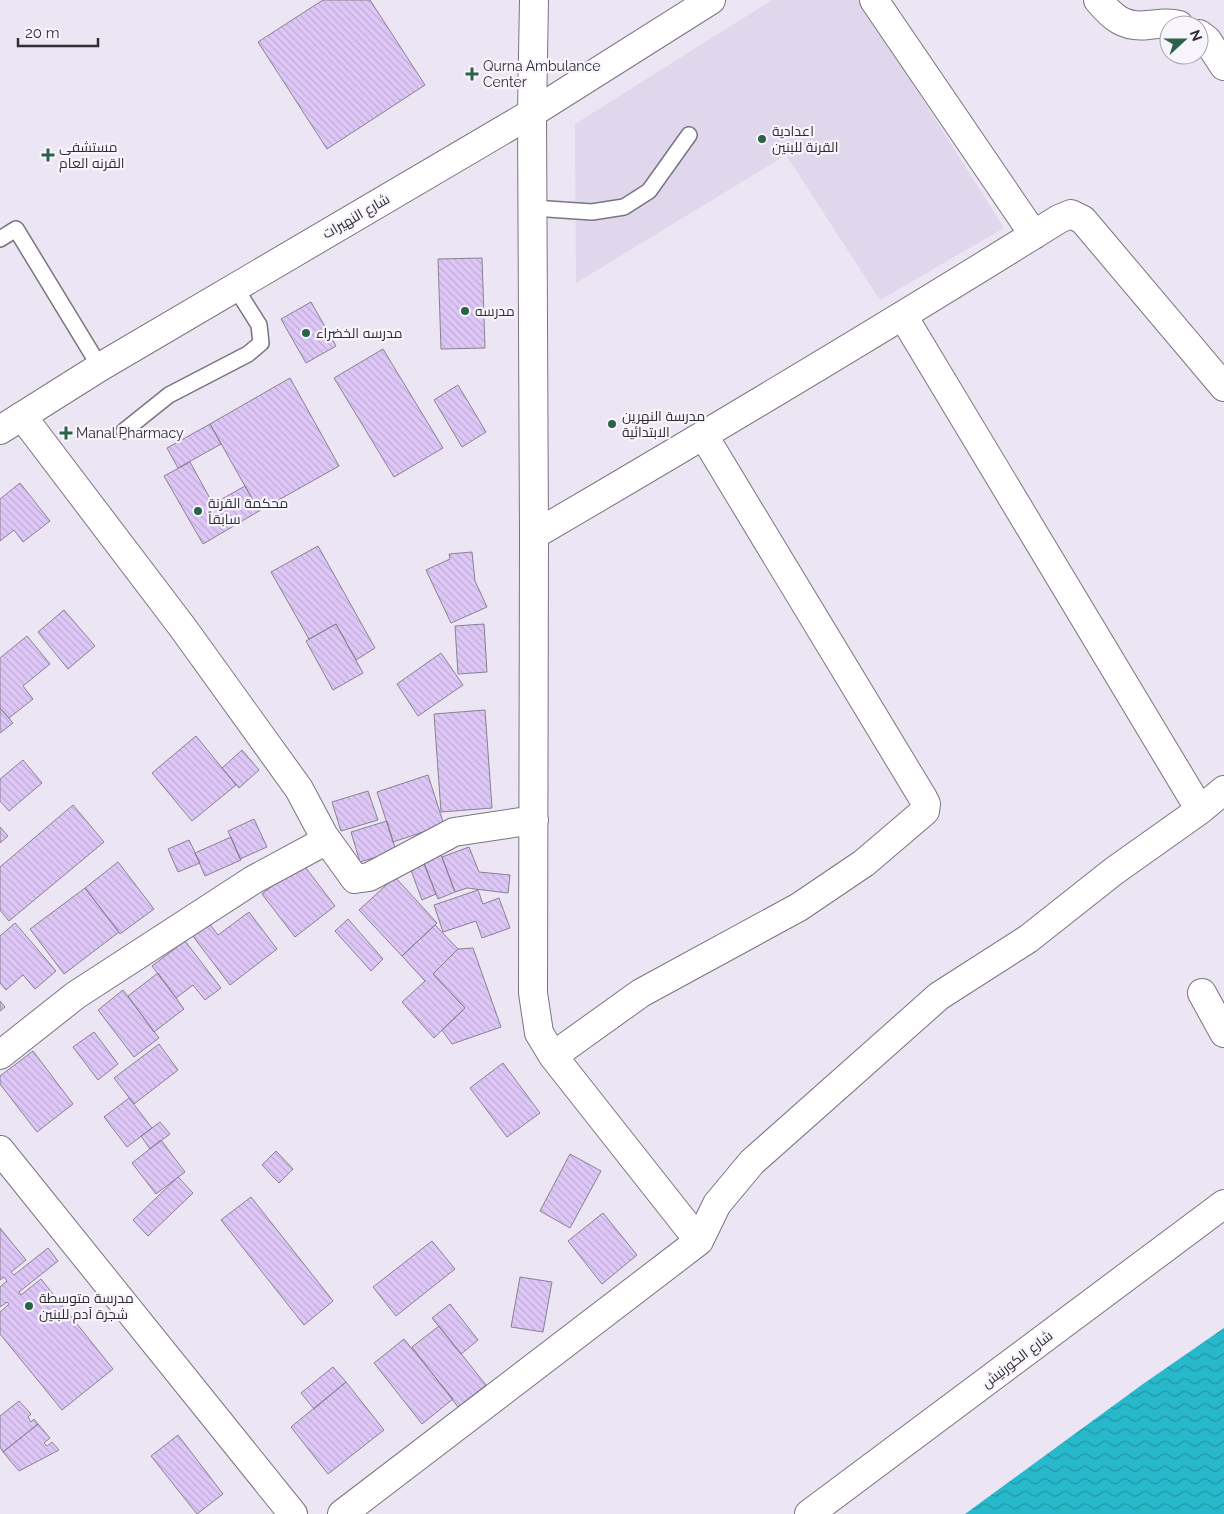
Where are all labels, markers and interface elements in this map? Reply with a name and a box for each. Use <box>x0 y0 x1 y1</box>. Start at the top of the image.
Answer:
scale bar <box>18 15 98 47</box>
north arrow <box>1159 15 1209 65</box>
text: 20 m <box>25 24 60 42</box>
text: N <box>1187 27 1206 43</box>
place label: Qurna Ambulance Center <box>483 58 600 90</box>
marker: Qurna Ambulance Center <box>465 67 479 81</box>
place label: اعدادية القرنة للبنين <box>772 123 838 155</box>
marker: اعدادية القرنة للبنين <box>756 133 768 145</box>
place label: مستشفى القرنه العام <box>59 139 125 173</box>
marker: مستشفى القرنه العام <box>41 148 55 162</box>
street label: شارع النهيرات <box>320 190 393 242</box>
place label: مدرسه <box>475 303 515 319</box>
marker: مدرسه <box>459 305 471 317</box>
place label: مدرسه الخضراء <box>316 325 403 341</box>
marker: مدرسه الخضراء <box>300 327 312 339</box>
place label: مدرسة النهرين الابتدائية <box>622 408 705 440</box>
marker: مدرسة النهرين الابتدائية <box>606 418 618 430</box>
place label: Manal Pharmacy <box>76 425 184 441</box>
marker: Manal Pharmacy <box>60 427 72 439</box>
place label: محكمة القرنة سابقاً <box>208 495 288 527</box>
marker: محكمة القرنة سابقاً <box>192 505 204 517</box>
place label: مدرسة متوسطة شجرة آدم للبنين <box>39 1290 134 1324</box>
marker: مدرسة متوسطة شجرة آدم للبنين <box>23 1300 35 1312</box>
street label: شارع الكورنيش <box>978 1327 1056 1392</box>

